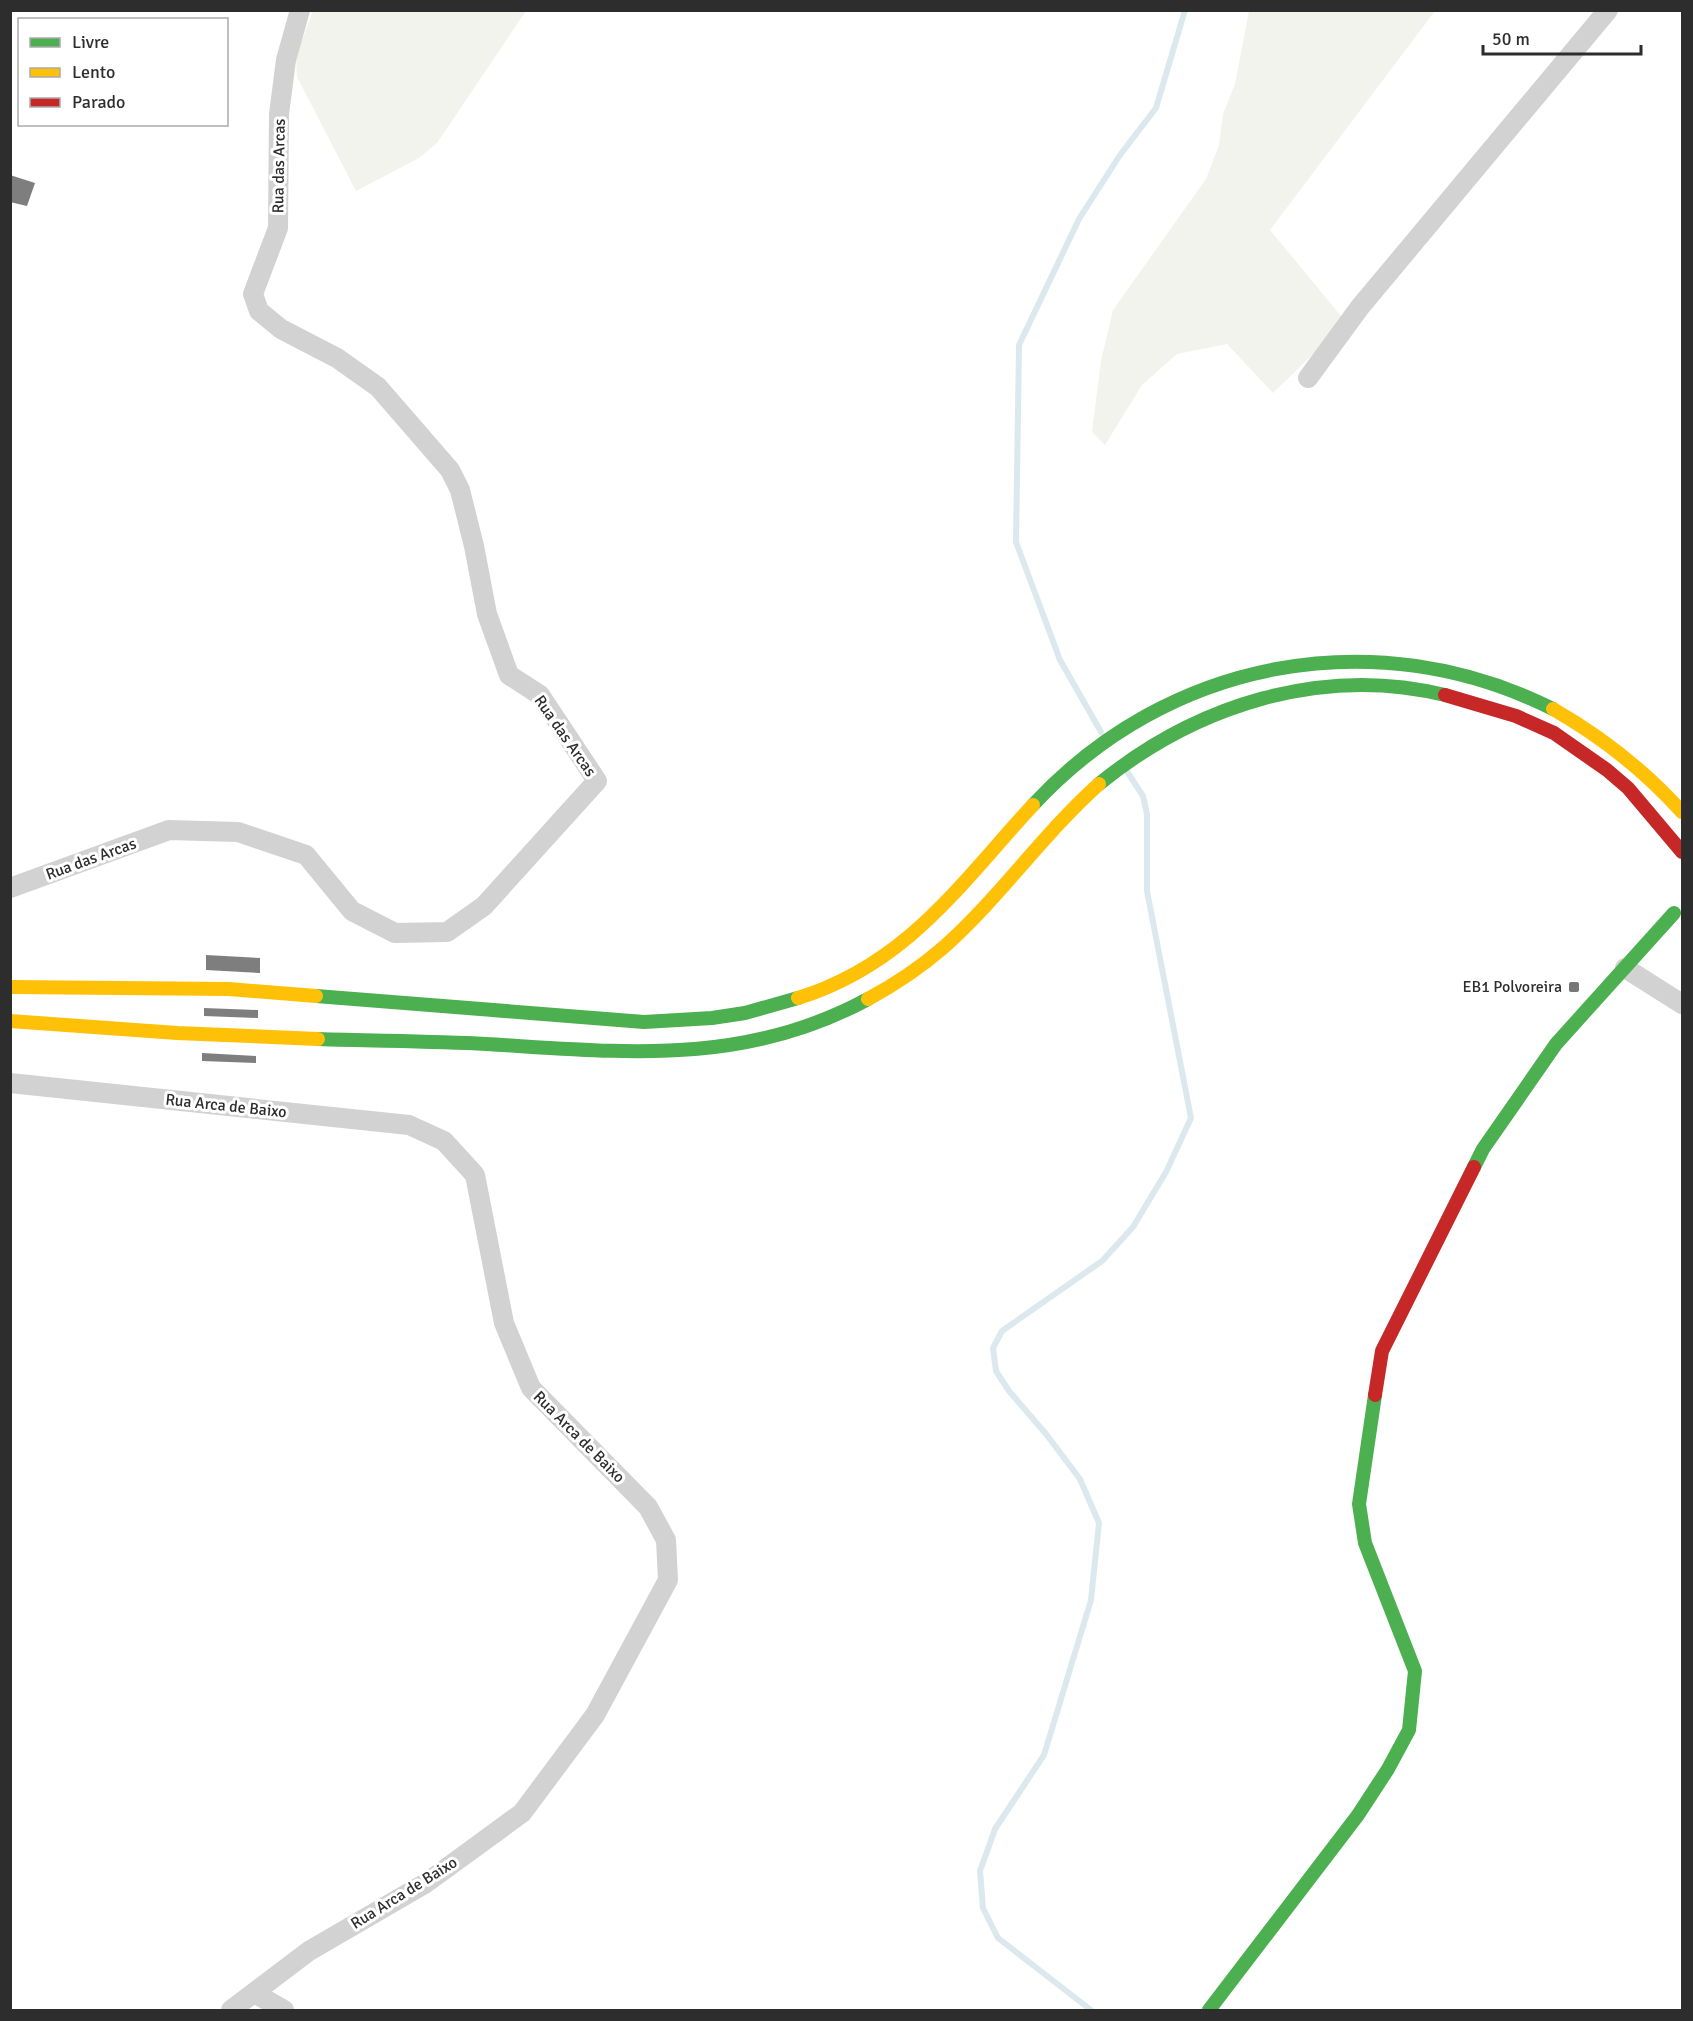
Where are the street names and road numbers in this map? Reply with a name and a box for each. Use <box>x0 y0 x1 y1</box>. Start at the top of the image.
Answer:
street label: Rua das Arcas <box>268 118 290 214</box>
street label: Rua das Arcas <box>530 691 600 781</box>
street label: Rua das Arcas <box>43 833 139 885</box>
street label: Rua Arca de Baixo <box>164 1090 288 1122</box>
street label: Rua Arca de Baixo <box>529 1387 629 1487</box>
street label: Rua Arca de Baixo <box>347 1852 461 1934</box>

